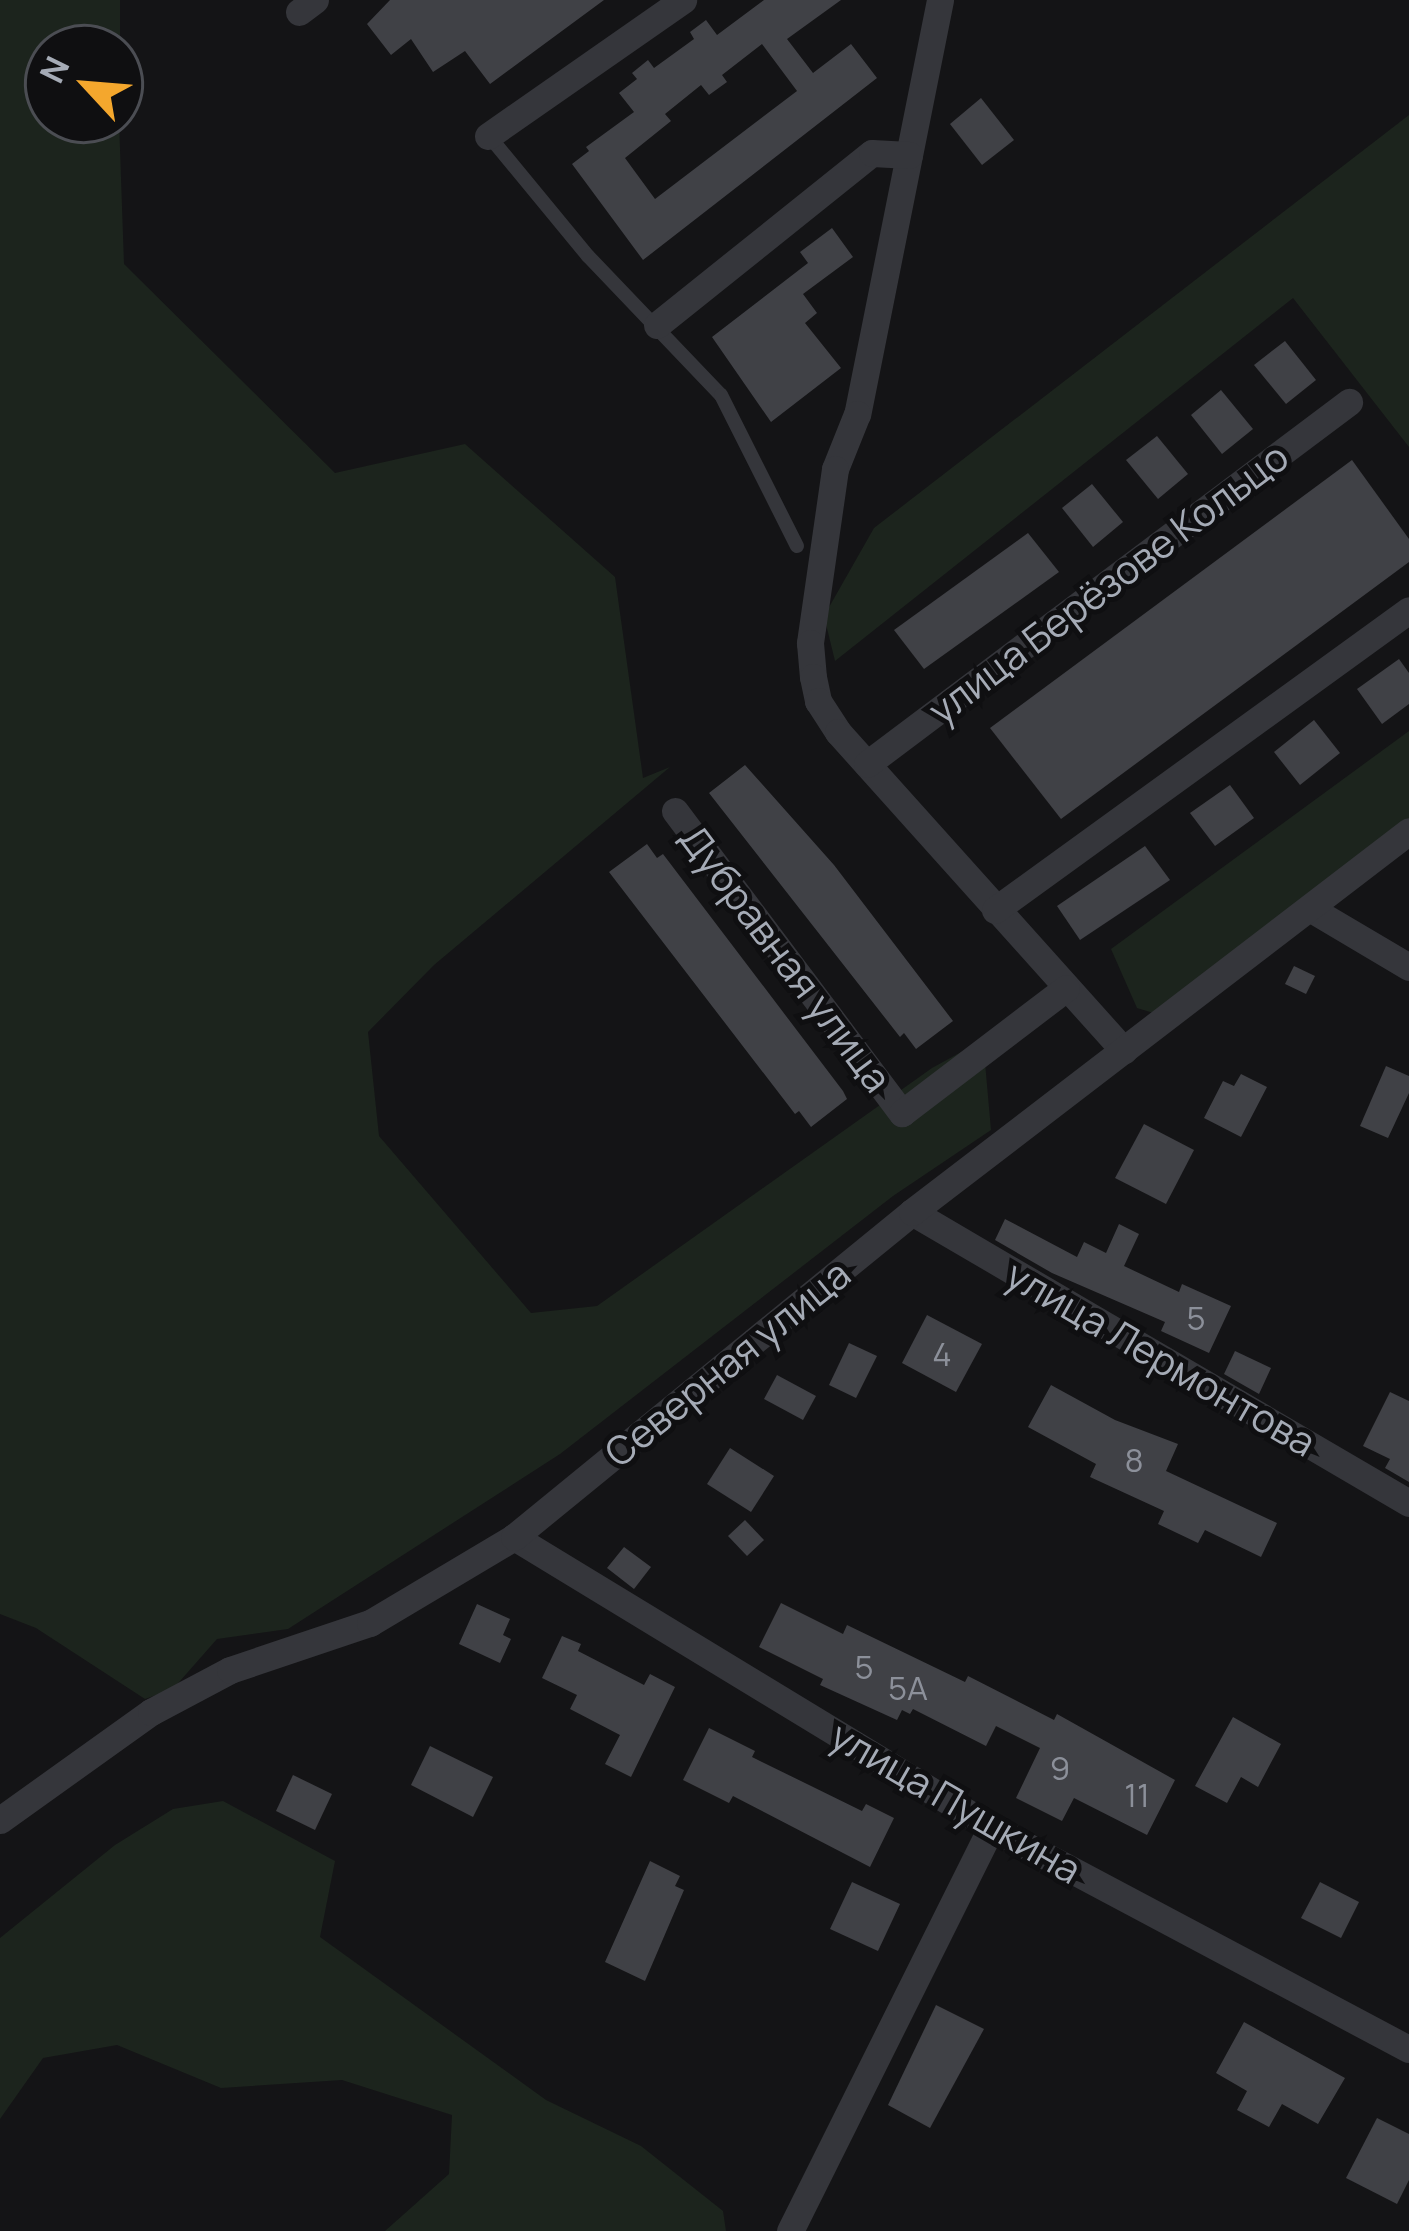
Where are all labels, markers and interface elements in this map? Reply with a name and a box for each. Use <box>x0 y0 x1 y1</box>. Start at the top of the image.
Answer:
north arrow <box>24 24 144 144</box>
text: N <box>28 49 79 90</box>
street label: улица Берёзове Кольцо <box>919 432 1297 734</box>
street label: Дубравная улица <box>670 815 902 1101</box>
street label: Северная улица <box>595 1250 859 1476</box>
street label: улица Лермонтова <box>998 1250 1324 1466</box>
house number: 5 <box>1186 1298 1206 1338</box>
house number: 4 <box>932 1334 952 1374</box>
house number: 8 <box>1124 1440 1144 1480</box>
house number: 5 <box>854 1647 874 1687</box>
house number: 5А <box>888 1668 928 1708</box>
street label: улица Пушкина <box>822 1711 1090 1893</box>
house number: 9 <box>1050 1748 1070 1788</box>
house number: 11 <box>1124 1775 1150 1815</box>

